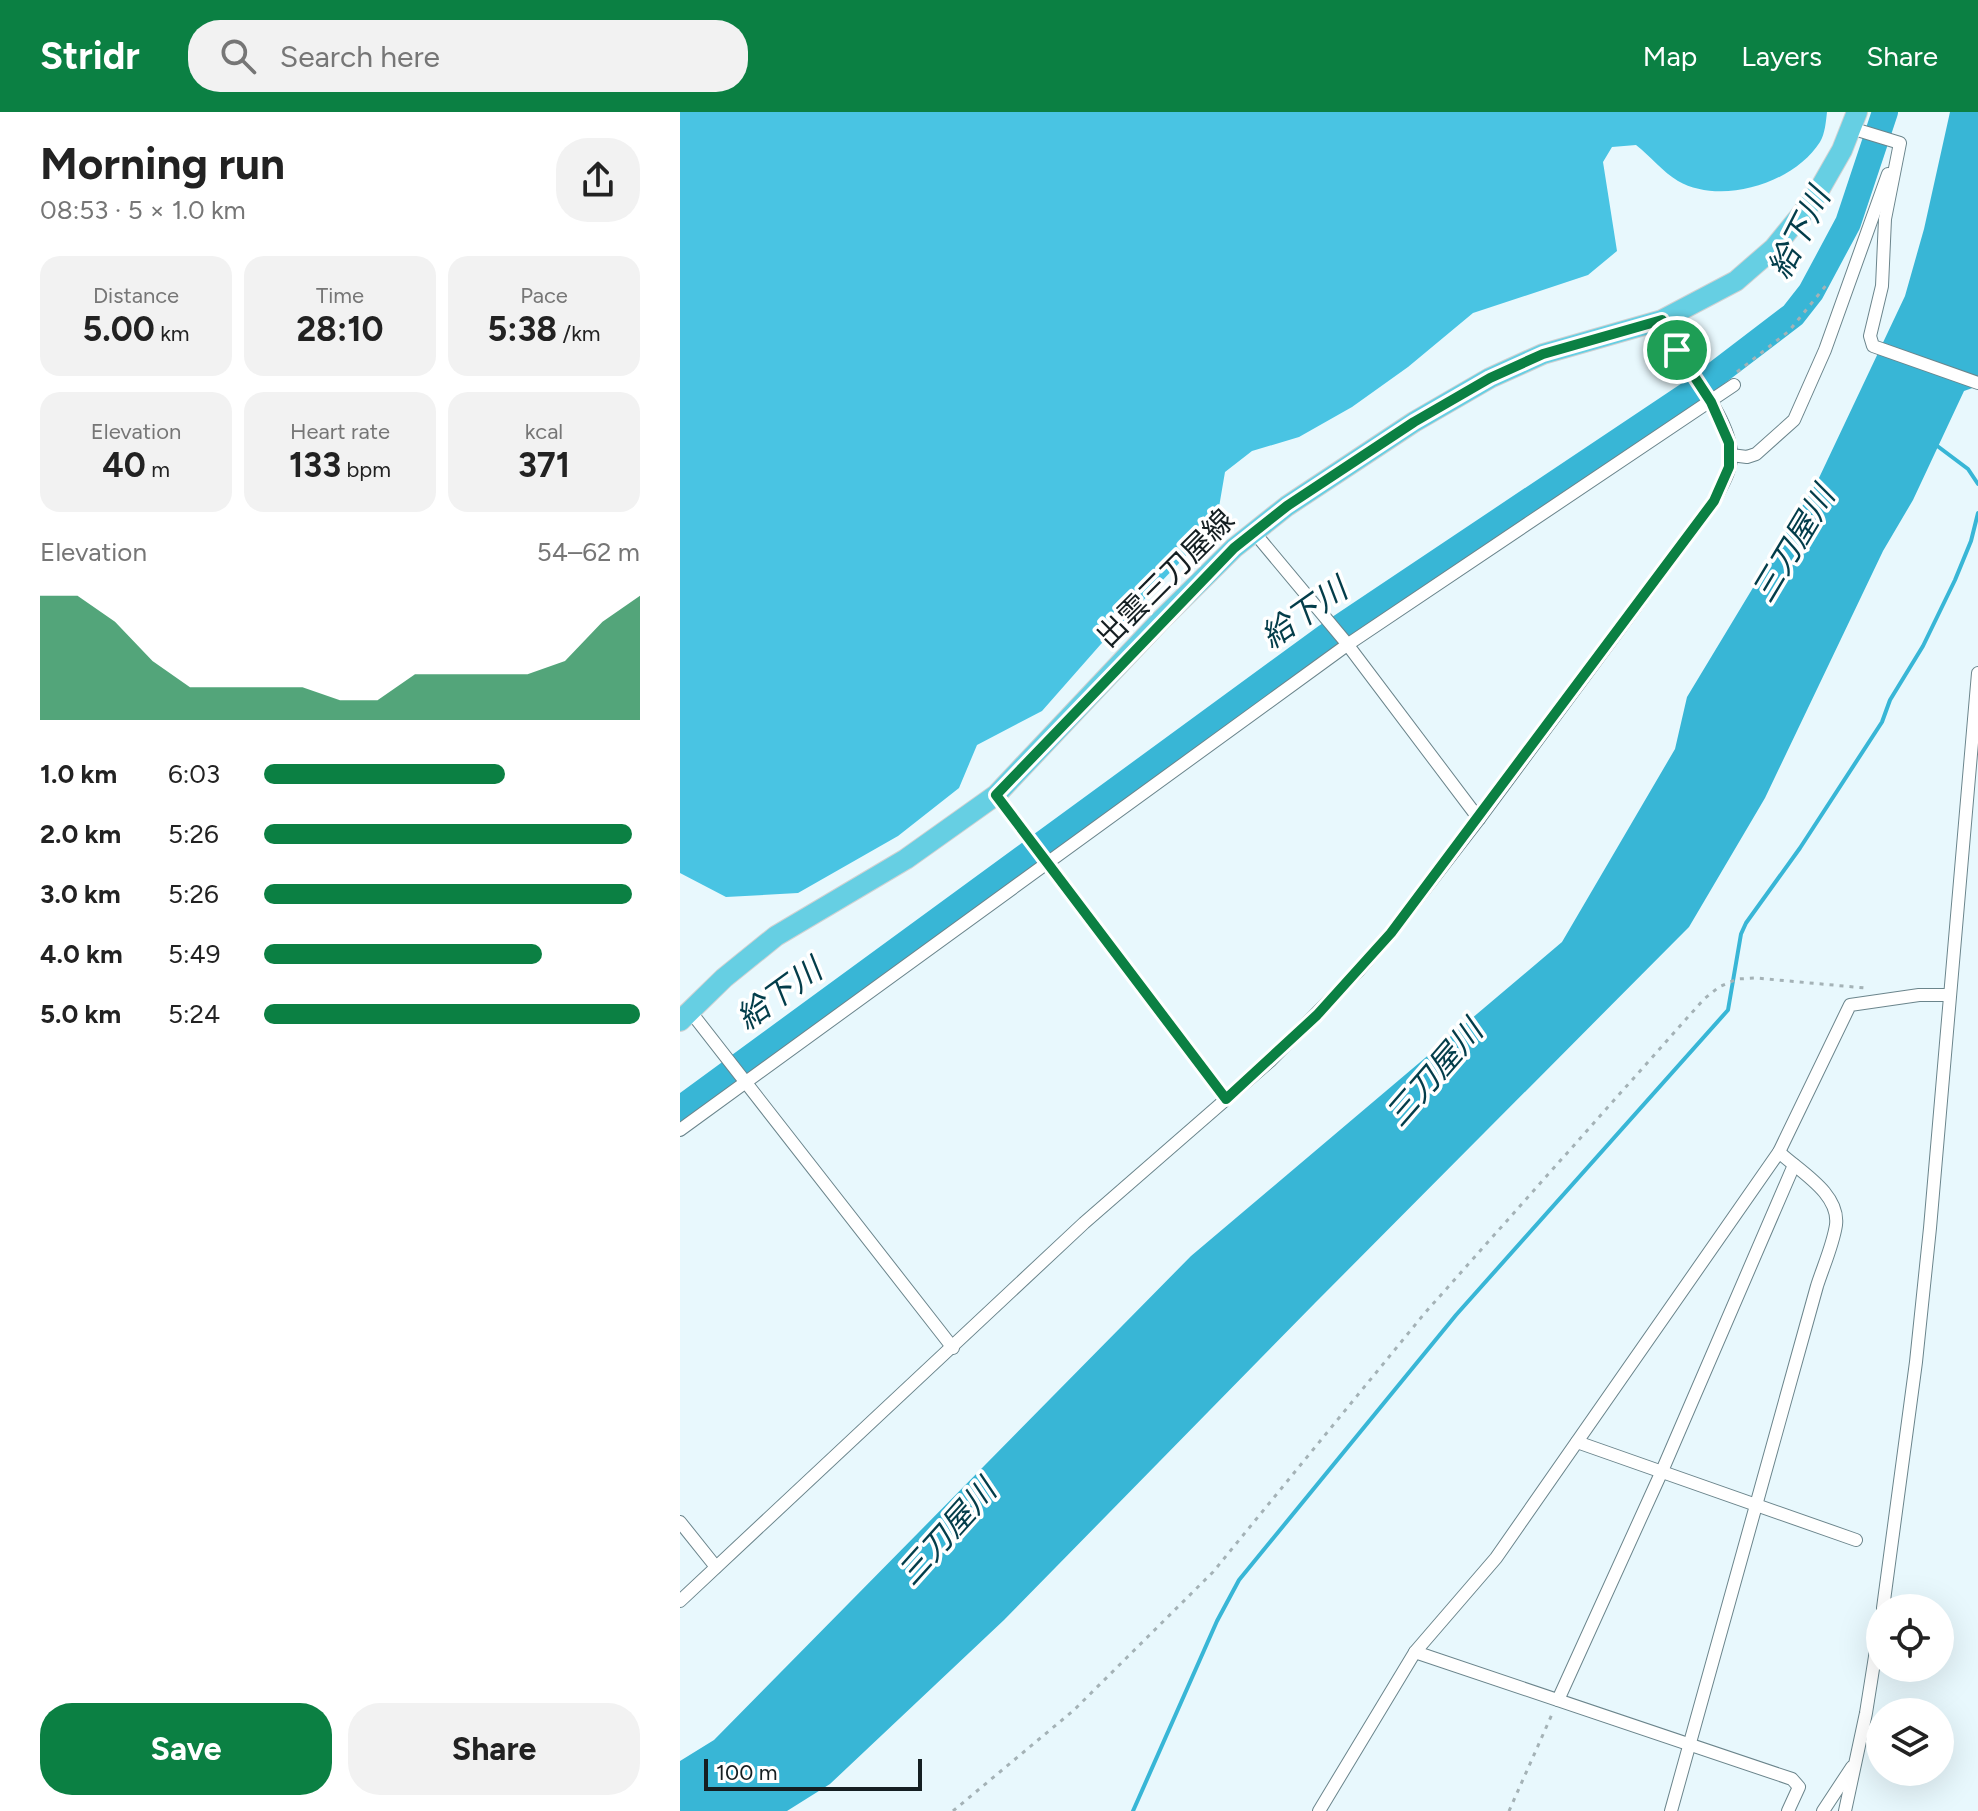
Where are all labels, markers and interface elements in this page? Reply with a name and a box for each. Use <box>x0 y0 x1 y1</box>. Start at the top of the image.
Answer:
search box <box>188 20 748 92</box>
text: Stridr <box>40 33 140 79</box>
icon: search <box>216 34 260 78</box>
text: Search here <box>280 38 440 75</box>
text: Map <box>1643 39 1697 73</box>
text: Layers <box>1741 39 1822 73</box>
text: Share <box>1866 39 1938 73</box>
text: Morning run <box>40 137 285 190</box>
button: share <box>556 138 640 222</box>
water label: 給下川 <box>1760 179 1839 284</box>
text: 08:53 · 5 × 1.0 km <box>40 194 246 226</box>
text: Distance <box>93 282 179 309</box>
text: Time <box>316 282 364 309</box>
text: Pace <box>520 282 568 309</box>
text: 5.00 <box>82 309 155 350</box>
text: 28:10 <box>296 309 384 350</box>
text: 5:38 <box>487 309 557 350</box>
pin <box>1643 316 1711 384</box>
text: km <box>155 320 190 347</box>
text: /km <box>557 320 601 347</box>
icon: arrive <box>1655 328 1699 372</box>
text: Elevation <box>91 418 181 445</box>
text: Heart rate <box>290 418 390 445</box>
text: kcal <box>525 418 563 445</box>
text: 40 <box>102 445 146 486</box>
text: 133 <box>289 445 341 486</box>
text: 371 <box>518 445 570 486</box>
text: m <box>146 456 170 483</box>
text: bpm <box>341 456 391 483</box>
water label: 三刀屋川 <box>1744 477 1844 609</box>
street label: 出雲三刀屋線 <box>1088 501 1242 655</box>
text: Elevation <box>40 536 147 568</box>
text: 54–62 m <box>537 536 640 568</box>
water label: 給下川 <box>1254 568 1357 656</box>
text: 1.0 km <box>40 758 117 790</box>
text: 6:03 <box>168 758 220 790</box>
text: 2.0 km <box>40 818 121 850</box>
text: 5:26 <box>168 818 219 850</box>
text: 3.0 km <box>40 878 121 910</box>
text: 5:26 <box>168 878 219 910</box>
text: 4.0 km <box>40 938 123 970</box>
text: 5:49 <box>168 938 220 970</box>
water label: 給下川 <box>729 949 831 1038</box>
text: 5.0 km <box>40 998 121 1030</box>
text: 5:24 <box>168 998 220 1030</box>
water label: 三刀屋川 <box>1378 1010 1492 1134</box>
water label: 三刀屋川 <box>890 1470 1006 1592</box>
map controls <box>1866 1594 1954 1786</box>
button: locate <box>1866 1594 1954 1682</box>
button: layers <box>1866 1698 1954 1786</box>
button: Save <box>40 1703 332 1795</box>
button: Share <box>348 1703 640 1795</box>
scale bar <box>704 1755 922 1791</box>
text: 100 m <box>716 1759 777 1786</box>

